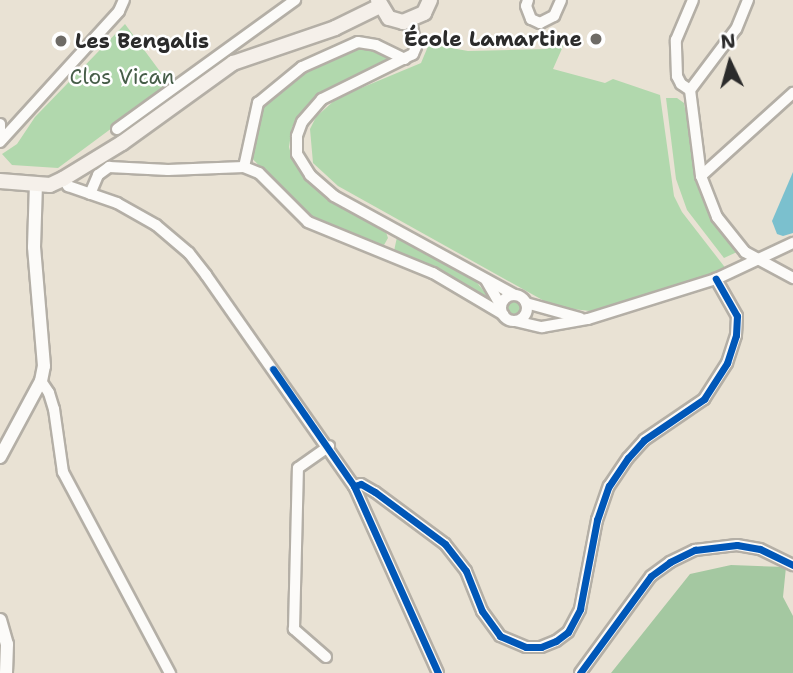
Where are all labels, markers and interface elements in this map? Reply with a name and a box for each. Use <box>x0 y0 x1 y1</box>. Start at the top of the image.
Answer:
place label: École Lamartine <box>404 26 582 52</box>
place label: Les Bengalis <box>75 28 209 54</box>
north arrow <box>695 28 765 98</box>
text: N <box>720 28 737 55</box>
marker: École Lamartine <box>588 31 604 47</box>
marker: Les Bengalis <box>53 33 69 49</box>
park label: Clos Vican <box>70 64 174 90</box>

